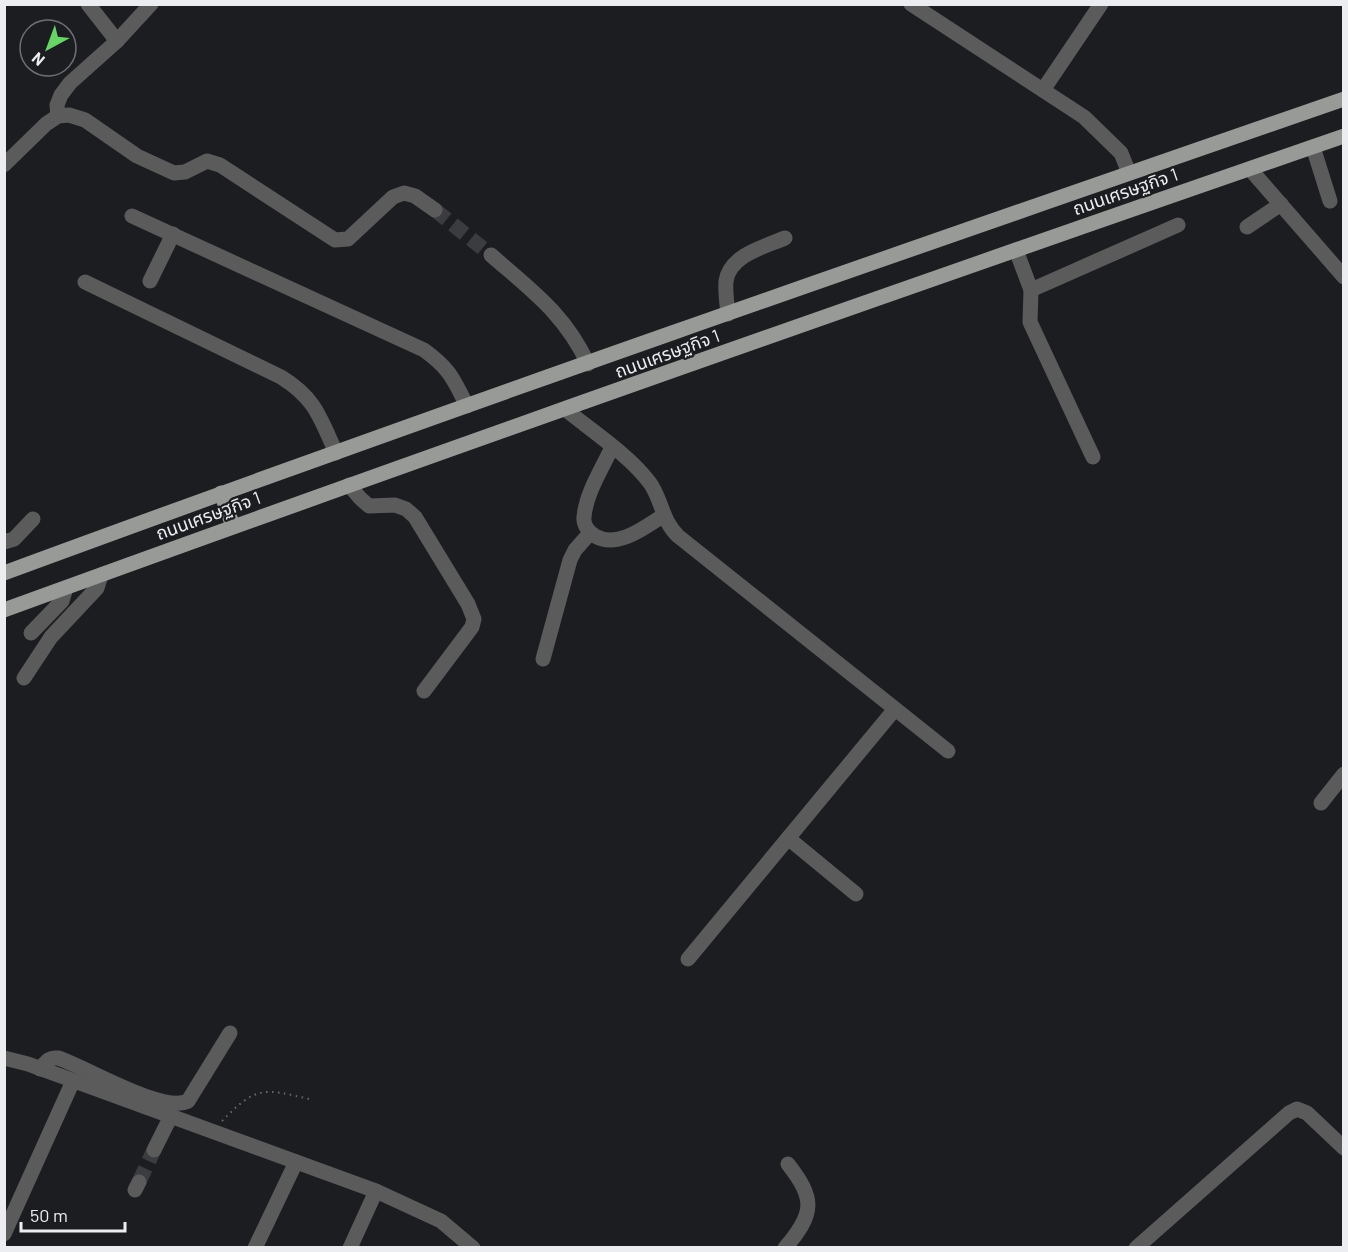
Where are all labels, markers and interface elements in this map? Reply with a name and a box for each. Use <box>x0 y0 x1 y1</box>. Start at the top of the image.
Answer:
north arrow <box>18 18 78 78</box>
text: N <box>28 49 48 70</box>
street label: ถนนเศรษฐกิจ 1 <box>1070 163 1180 219</box>
street label: ถนนเศรษฐกิจ 1 <box>612 324 722 382</box>
street label: ถนนเศรษฐกิจ 1 <box>153 486 263 544</box>
scale bar <box>21 1195 124 1233</box>
text: 50 m <box>30 1204 68 1226</box>

